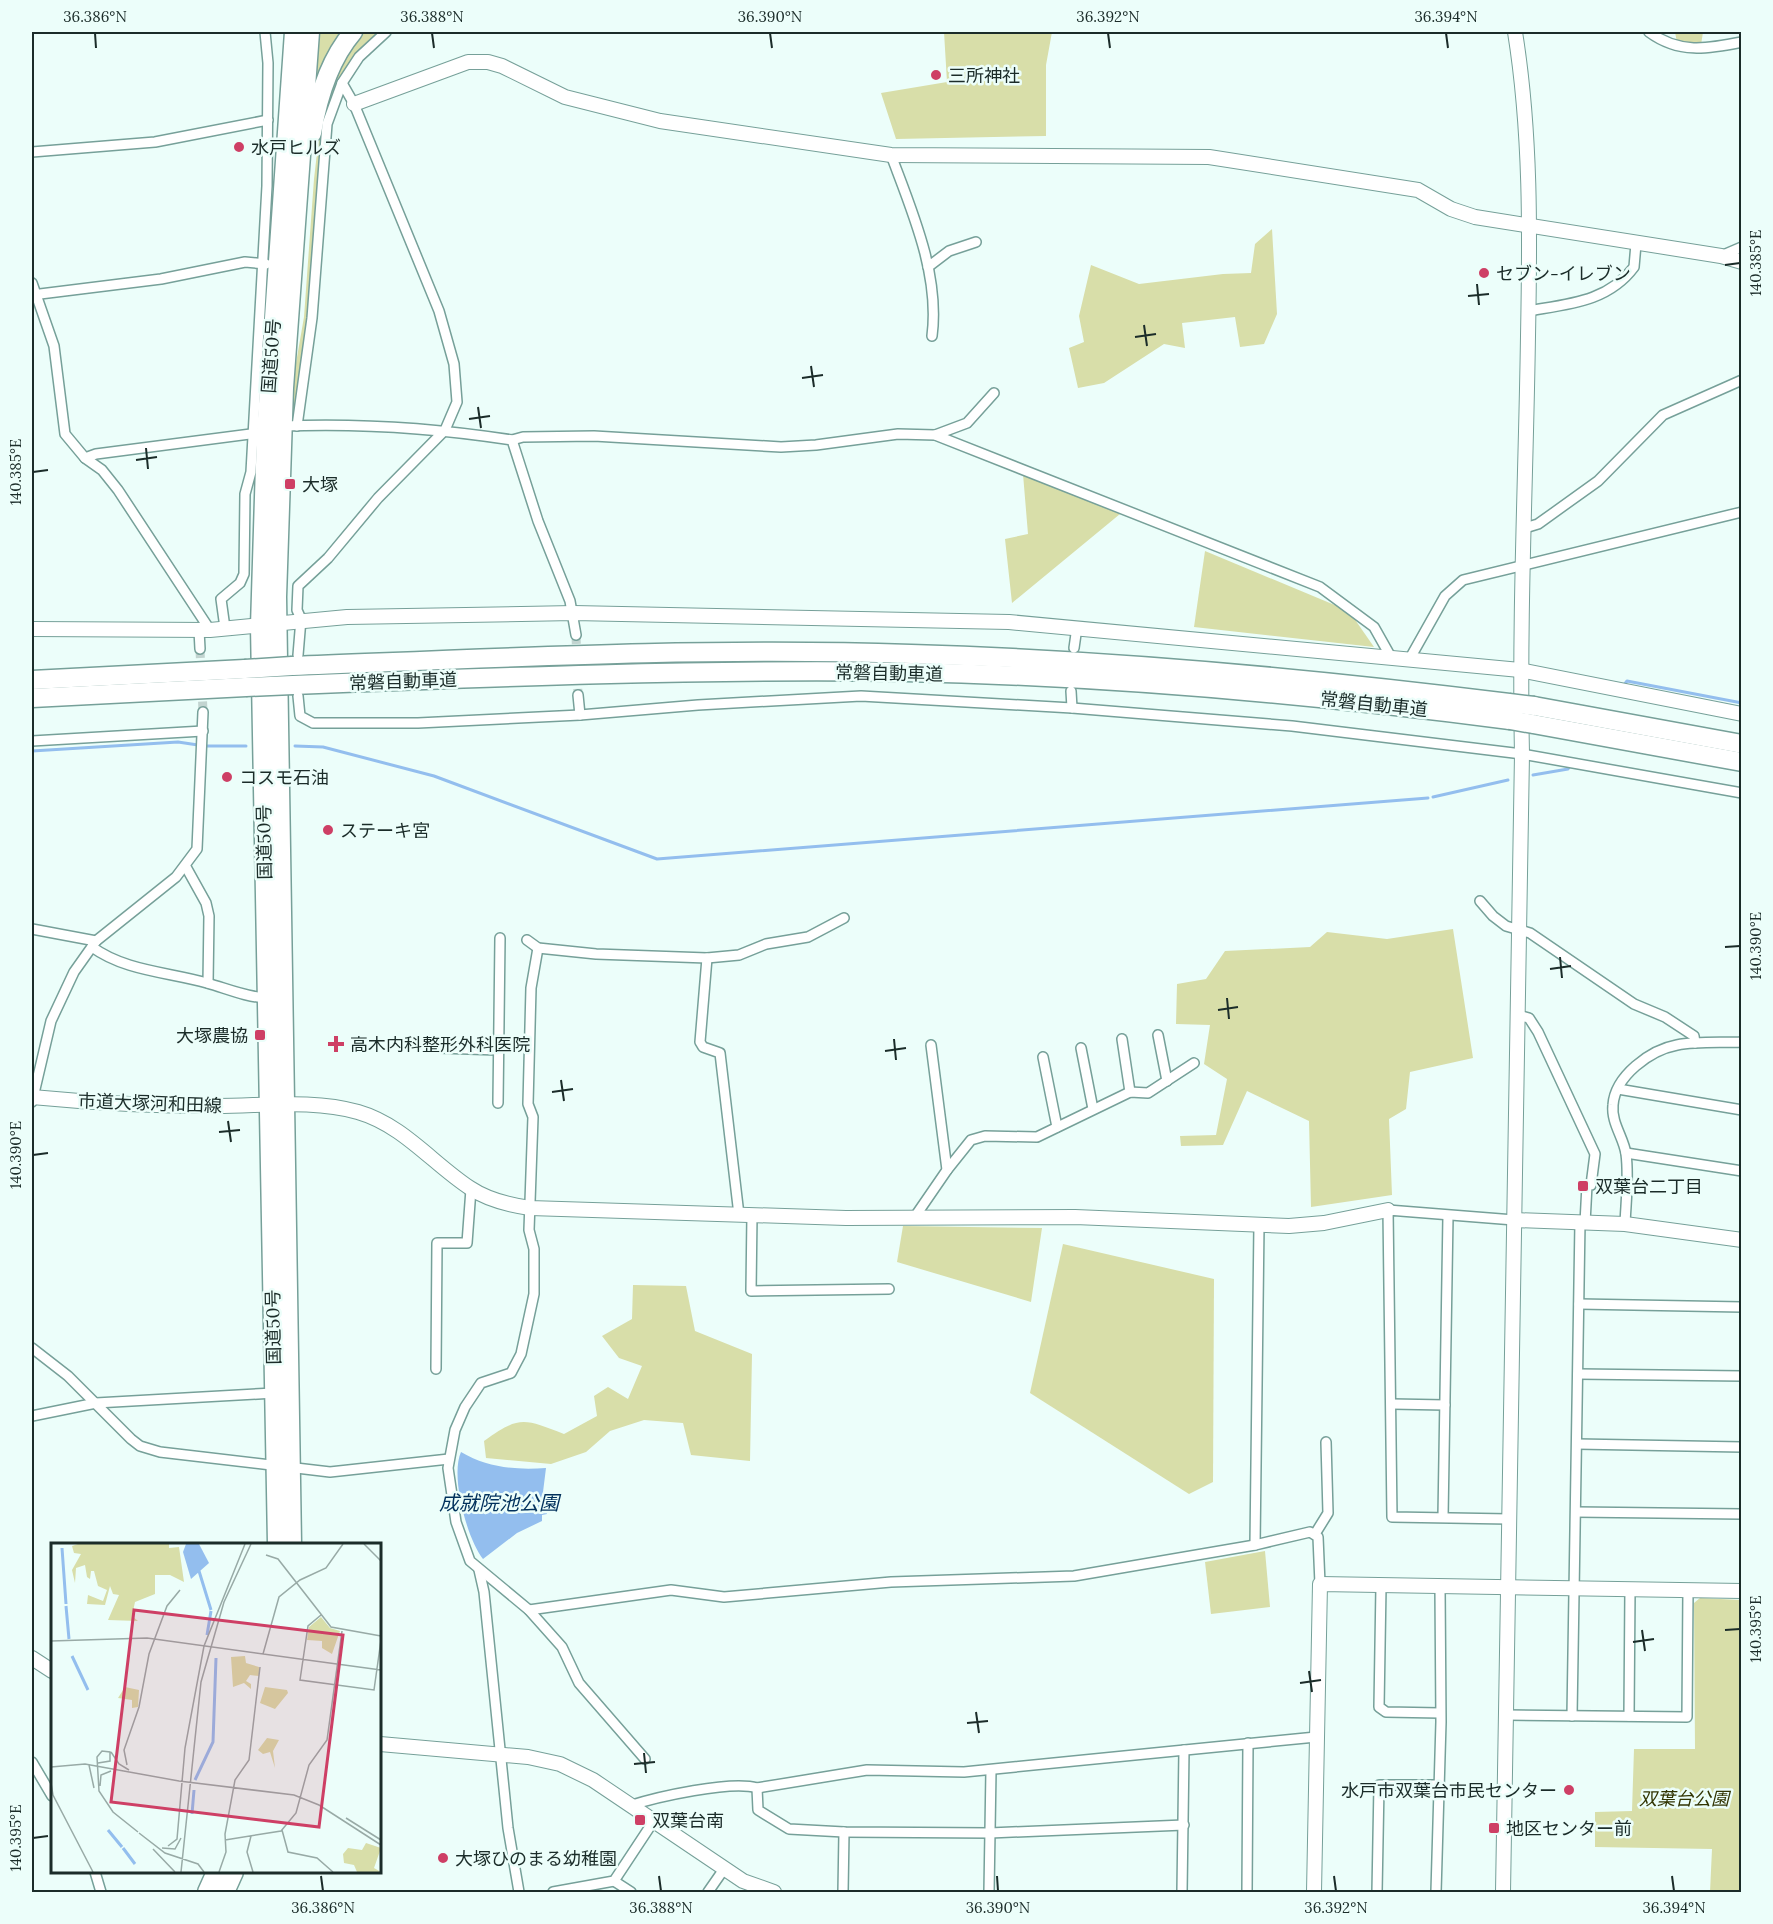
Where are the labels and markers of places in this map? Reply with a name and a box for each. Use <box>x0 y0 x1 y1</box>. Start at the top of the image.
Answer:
place label: 三所神社 <box>948 64 1020 87</box>
marker: 三所神社 <box>929 68 943 82</box>
place label: 水戸ヒルズ <box>251 136 341 159</box>
marker: 水戸ヒルズ <box>232 140 246 154</box>
place label: セブン-イレブン <box>1496 262 1631 285</box>
marker: セブン-イレブン <box>1477 266 1491 280</box>
place label: 大塚 <box>302 473 338 496</box>
marker: 大塚 <box>283 477 297 491</box>
place label: コスモ石油 <box>239 766 329 789</box>
marker: コスモ石油 <box>220 770 234 784</box>
place label: ステーキ宮 <box>340 819 430 842</box>
marker: ステーキ宮 <box>321 823 335 837</box>
place label: 大塚農協 <box>176 1024 248 1047</box>
marker: 大塚農協 <box>253 1028 267 1042</box>
place label: 高木内科整形外科医院 <box>350 1033 530 1056</box>
marker: 高木内科整形外科医院 <box>327 1035 345 1053</box>
place label: 双葉台二丁目 <box>1595 1175 1703 1198</box>
marker: 双葉台二丁目 <box>1576 1179 1590 1193</box>
place label: 水戸市双葉台市民センター <box>1341 1779 1557 1802</box>
marker: 水戸市双葉台市民センター <box>1562 1783 1576 1797</box>
place label: 双葉台南 <box>652 1809 724 1832</box>
marker: 双葉台南 <box>633 1813 647 1827</box>
place label: 地区センター前 <box>1506 1817 1632 1840</box>
marker: 地区センター前 <box>1487 1821 1501 1835</box>
place label: 大塚ひのまる幼稚園 <box>455 1847 617 1870</box>
marker: 大塚ひのまる幼稚園 <box>436 1851 450 1865</box>

